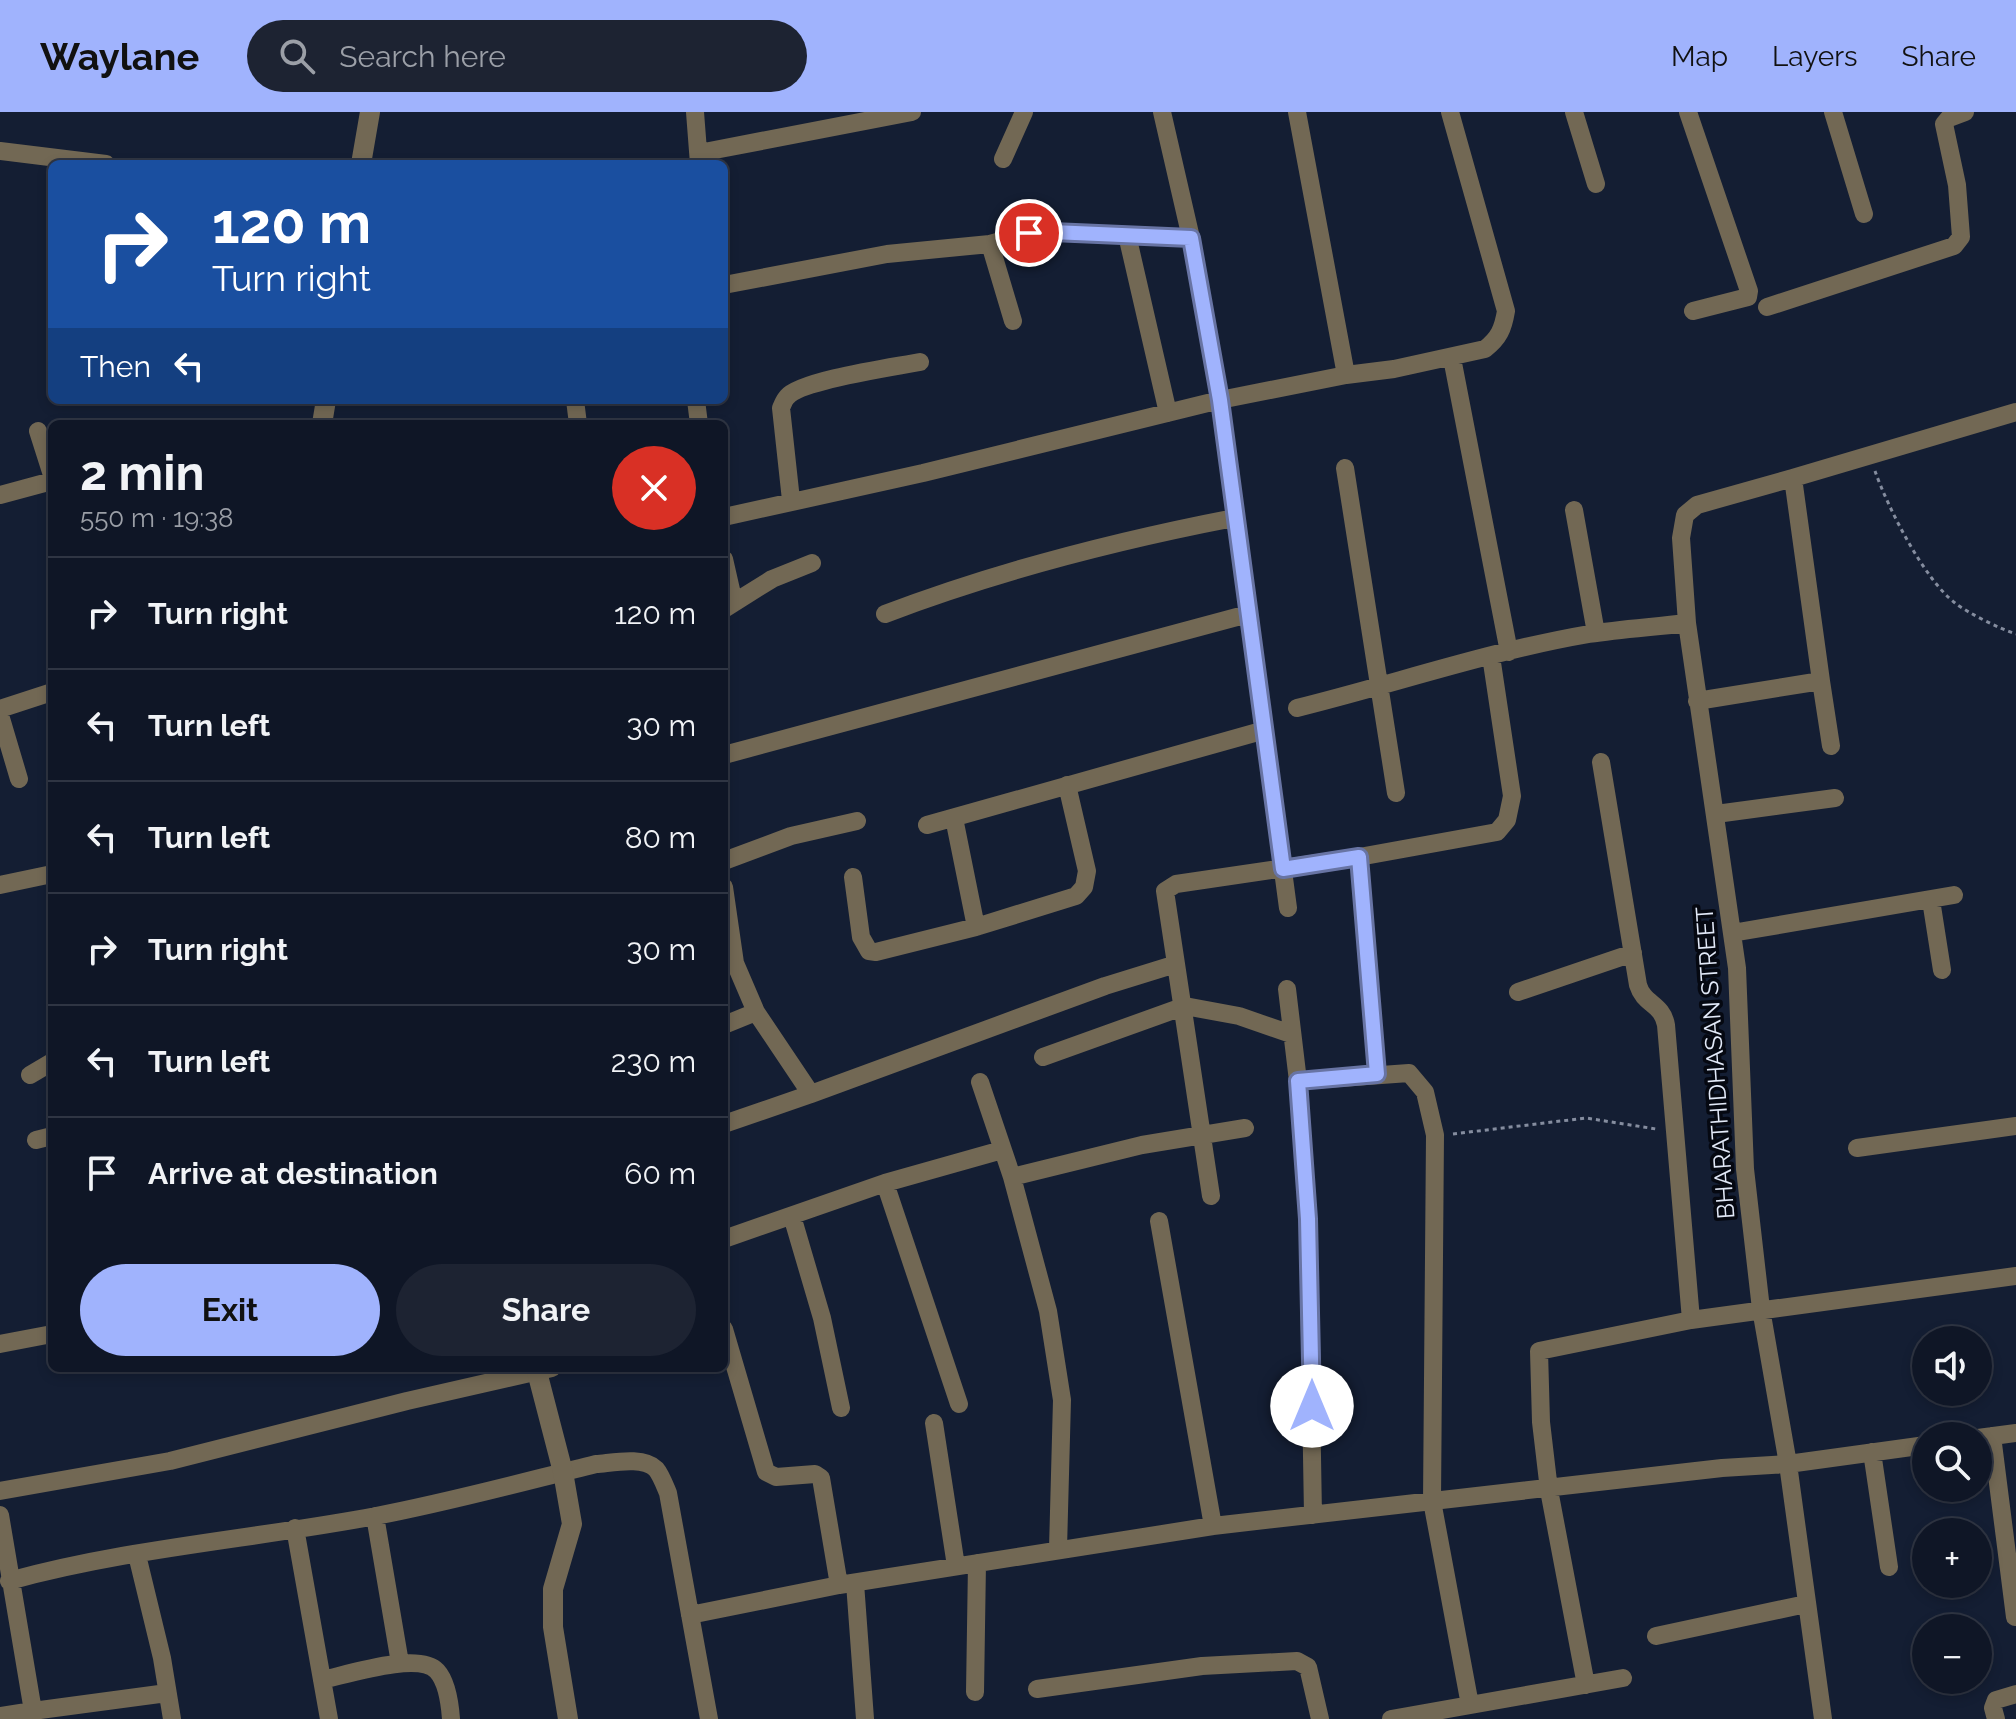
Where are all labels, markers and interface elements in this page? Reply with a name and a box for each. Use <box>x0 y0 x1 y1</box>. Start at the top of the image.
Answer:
search box <box>247 20 807 92</box>
text: Waylane <box>40 34 199 79</box>
icon: search <box>275 34 319 78</box>
text: Search here <box>339 39 506 74</box>
text: Map <box>1671 40 1728 73</box>
text: Layers <box>1772 40 1858 73</box>
text: Share <box>1902 40 1976 73</box>
text: 120 m <box>212 190 371 256</box>
icon: right <box>80 192 184 296</box>
pin <box>995 199 1063 267</box>
icon: arrive <box>1007 211 1051 255</box>
text: Turn right <box>212 257 371 299</box>
icon: left <box>167 344 211 388</box>
text: Then <box>80 349 151 384</box>
text: 2 min <box>80 445 205 501</box>
button: close <box>612 446 696 530</box>
text: 550 m · 19:38 <box>80 503 234 533</box>
icon: right <box>80 591 124 635</box>
text: Turn right <box>148 596 288 631</box>
text: 120 m <box>614 596 696 631</box>
icon: left <box>80 703 124 747</box>
text: Turn left <box>148 708 270 743</box>
text: 30 m <box>626 708 696 743</box>
icon: left <box>80 815 124 859</box>
text: Turn left <box>148 820 270 855</box>
text: 80 m <box>625 820 696 855</box>
street label: BHARATHIDHASAN STREET <box>1690 905 1740 1220</box>
icon: right <box>80 927 124 971</box>
text: Turn right <box>148 932 288 967</box>
text: 30 m <box>626 932 696 967</box>
icon: left <box>80 1039 124 1083</box>
text: Turn left <box>148 1044 270 1079</box>
text: 230 m <box>611 1044 696 1079</box>
icon: arrive <box>80 1151 124 1195</box>
text: Arrive at destination <box>148 1156 438 1191</box>
text: 60 m <box>624 1156 696 1191</box>
button: Exit <box>80 1264 380 1356</box>
button: Share <box>396 1264 696 1356</box>
map controls <box>1912 1326 1992 1694</box>
button: sound <box>1912 1326 1992 1406</box>
position arrow <box>1270 1364 1354 1448</box>
button: search <box>1912 1422 1992 1502</box>
button: + <box>1912 1518 1992 1598</box>
button: − <box>1912 1614 1992 1694</box>

